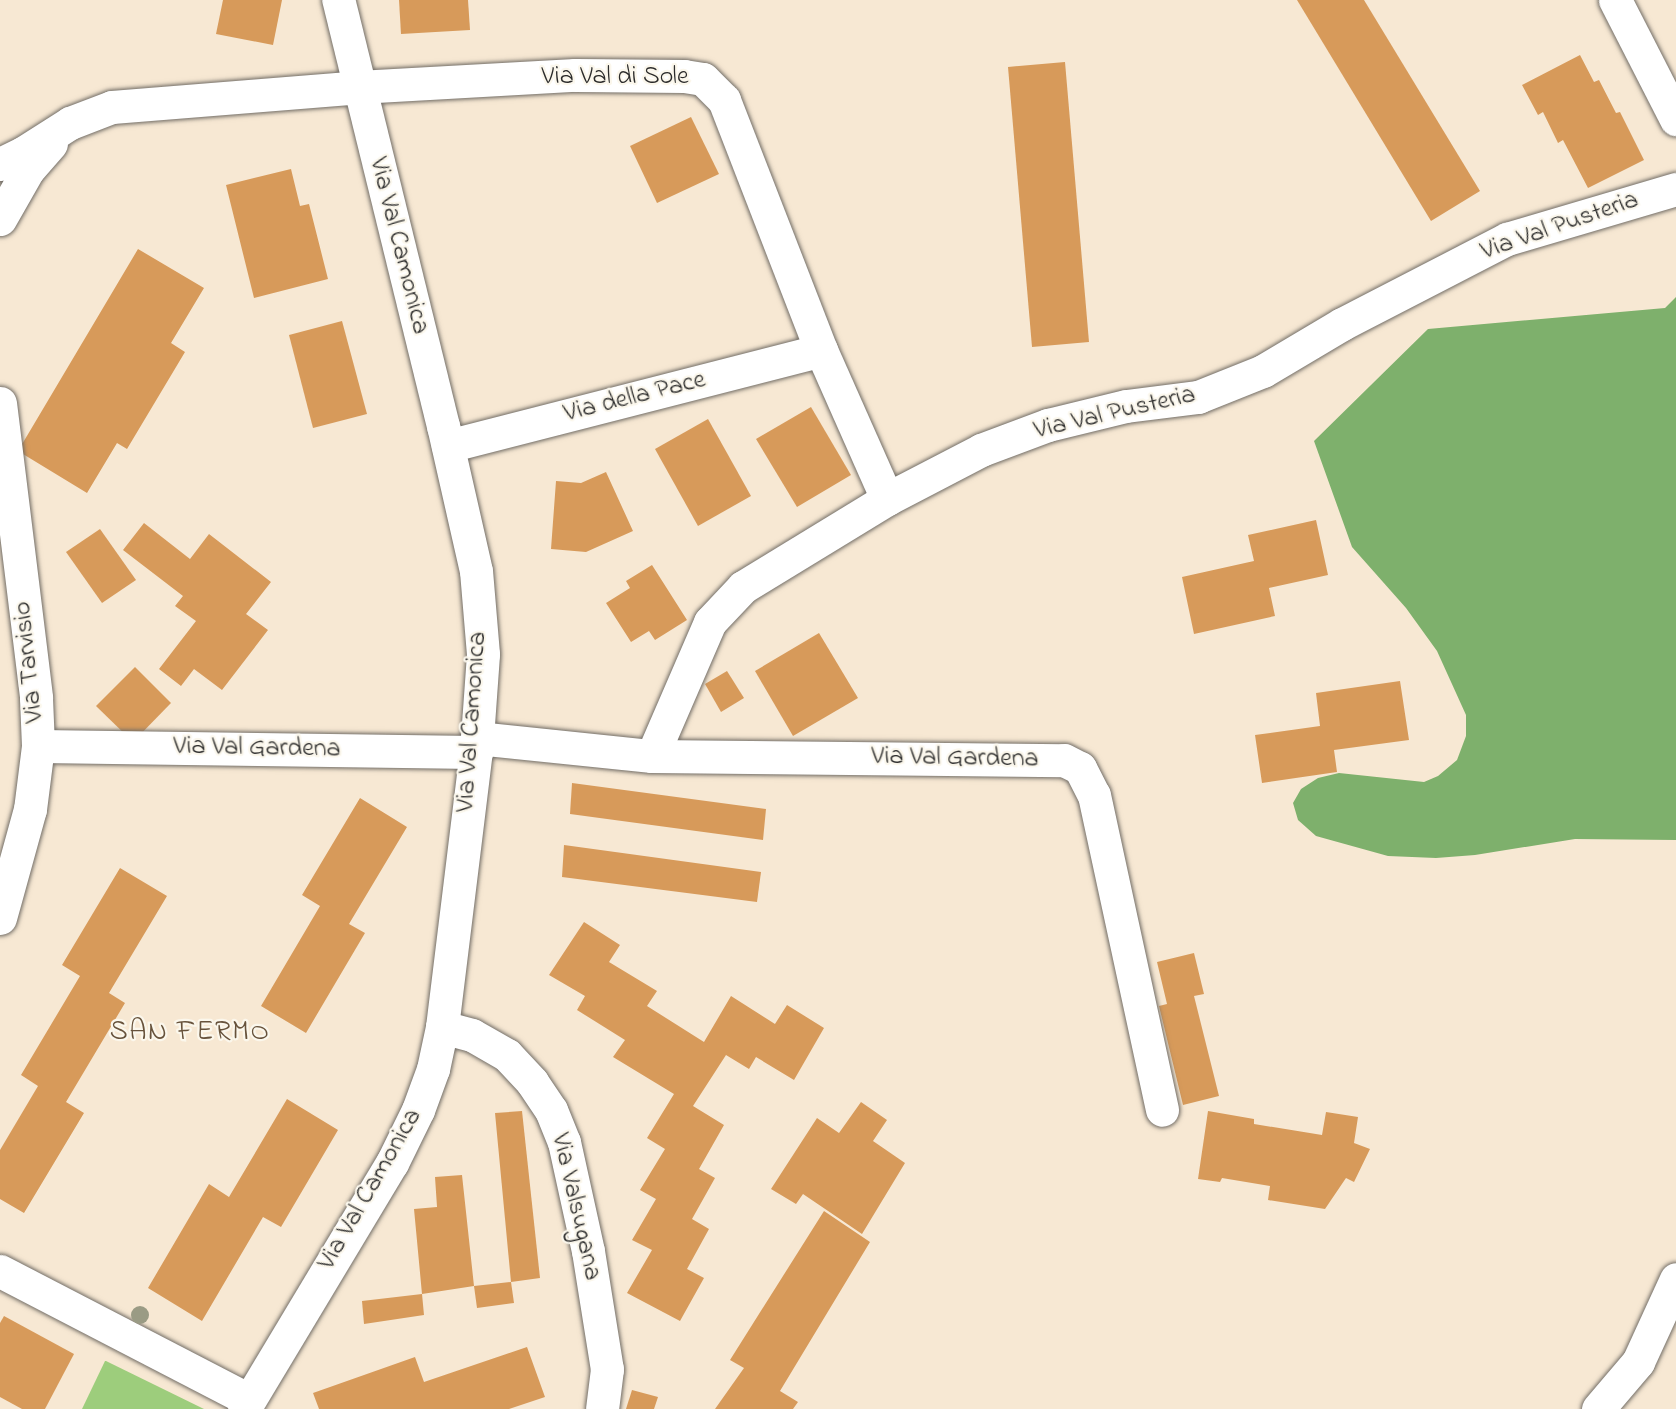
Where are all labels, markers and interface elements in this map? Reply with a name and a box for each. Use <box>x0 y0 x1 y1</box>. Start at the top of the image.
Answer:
street label: Via Val di Sole <box>541 62 689 94</box>
street label: Via Val Camonica <box>361 154 435 338</box>
street label: Via Val Pusteria <box>1477 185 1643 269</box>
street label: Via della Pace <box>561 365 709 431</box>
street label: Via Val Pusteria <box>1031 380 1199 448</box>
street label: Via Tarvisio <box>8 600 52 724</box>
street label: Via Val Camonica <box>451 631 495 813</box>
street label: Via Val Gardena <box>173 732 341 766</box>
street label: Via Val Gardena <box>871 742 1039 776</box>
district label: SAN FERMO <box>110 1016 270 1050</box>
street label: Via Val Camonica <box>312 1104 430 1276</box>
street label: Via Valsugana <box>543 1130 607 1284</box>

